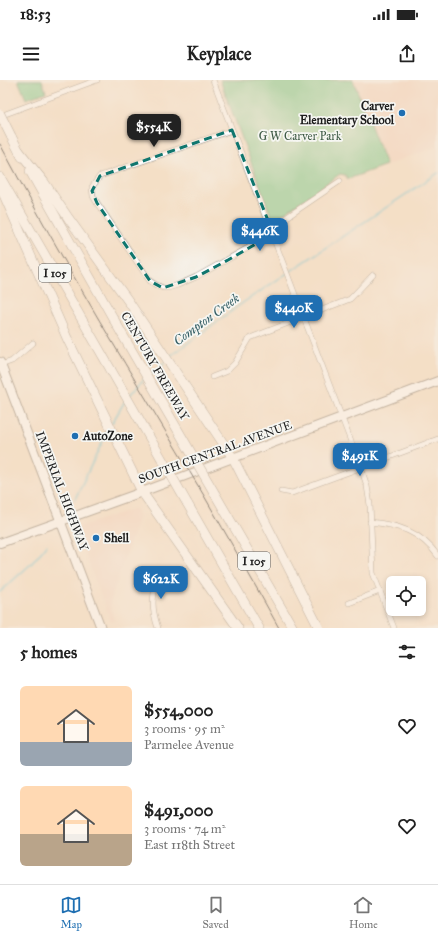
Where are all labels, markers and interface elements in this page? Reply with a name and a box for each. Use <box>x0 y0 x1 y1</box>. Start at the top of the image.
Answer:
text: 18:53 <box>20 5 51 23</box>
icon: menu <box>20 43 42 65</box>
text: Keyplace <box>187 43 251 65</box>
icon: share <box>396 43 418 65</box>
place label: Carver Elementary School <box>300 99 395 128</box>
marker: Carver Elementary School <box>397 108 407 118</box>
pin: $554K <box>126 114 182 148</box>
text: $554K <box>136 119 172 135</box>
park label: G W Carver Park <box>259 129 342 143</box>
pin: $446K <box>232 218 288 252</box>
text: $446K <box>241 223 279 239</box>
road number: I 105 <box>39 264 71 282</box>
water label: Compton Creek <box>170 290 243 349</box>
pin: $440K <box>266 295 322 329</box>
text: $440K <box>274 300 314 316</box>
street label: CENTURY FREEWAY <box>118 309 192 423</box>
street label: SOUTH CENTRAL AVENUE <box>136 418 294 486</box>
street label: IMPERIAL HIGHWAY <box>33 429 91 553</box>
place label: AutoZone <box>82 429 133 443</box>
marker: AutoZone <box>70 431 80 441</box>
pin: $491K <box>332 443 388 477</box>
text: $491K <box>342 448 378 464</box>
place label: Shell <box>104 531 130 545</box>
marker: Shell <box>91 533 101 543</box>
road number: I 105 <box>238 552 270 570</box>
pin: $622K <box>133 566 189 600</box>
text: $622K <box>143 571 179 587</box>
map controls <box>386 576 426 616</box>
button: locate <box>386 576 426 616</box>
icon: filters <box>396 641 418 663</box>
text: 5 homes <box>20 642 77 663</box>
text: $554,000 <box>144 700 214 721</box>
icon: home <box>52 702 100 750</box>
icon: heart <box>396 715 418 737</box>
text: 3 rooms · 95 m² <box>144 721 225 737</box>
text: Parmelee Avenue <box>144 737 234 753</box>
text: $491,000 <box>144 800 213 821</box>
icon: home <box>52 802 100 850</box>
icon: heart <box>396 815 418 837</box>
text: 3 rooms · 74 m² <box>144 821 226 837</box>
text: East 118th Street <box>144 837 235 853</box>
tab: Map <box>60 894 82 931</box>
tab: Saved <box>203 894 229 931</box>
tab: Home <box>349 894 378 931</box>

